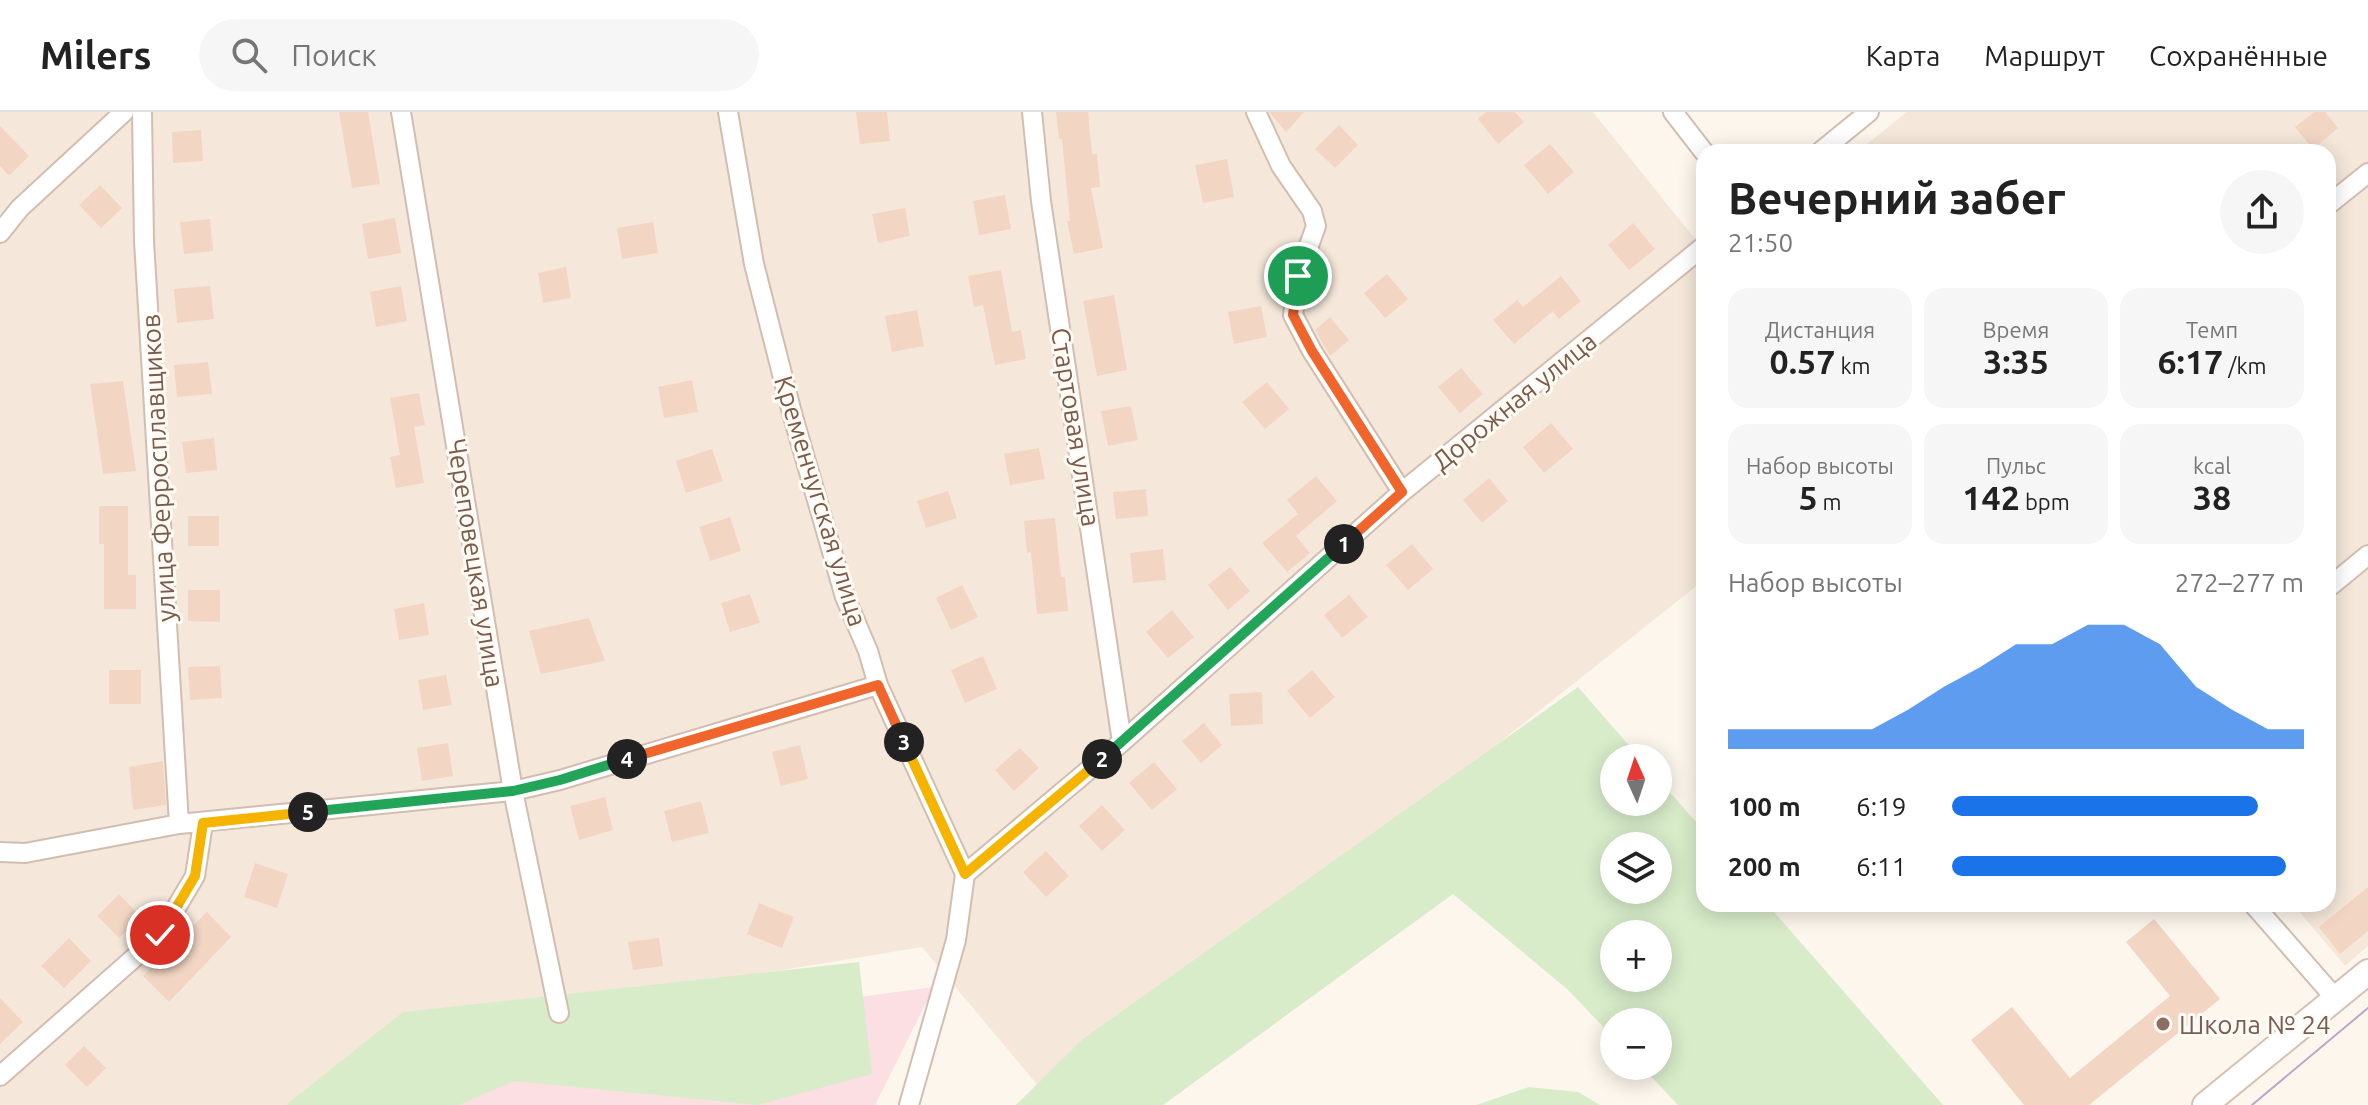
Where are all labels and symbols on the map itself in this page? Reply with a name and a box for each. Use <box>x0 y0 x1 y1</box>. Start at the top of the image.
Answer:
pin <box>1264 242 1332 310</box>
street label: улица Ферросплавщиков <box>135 313 181 623</box>
street label: Стартовая улица <box>1046 325 1106 529</box>
street label: Дорожная улица <box>1426 326 1602 476</box>
street label: Кременчугская улица <box>769 372 873 630</box>
street label: Череповецкая улица <box>442 436 510 690</box>
pin: 1 <box>1324 524 1364 564</box>
pin: 3 <box>884 722 924 762</box>
pin: 4 <box>607 739 647 779</box>
pin: 2 <box>1082 739 1122 779</box>
north arrow <box>1600 744 1672 816</box>
pin: 5 <box>288 792 328 832</box>
pin <box>126 901 194 969</box>
place label: Школа № 24 <box>2179 1010 2331 1039</box>
marker: Школа № 24 <box>2154 1015 2172 1033</box>

